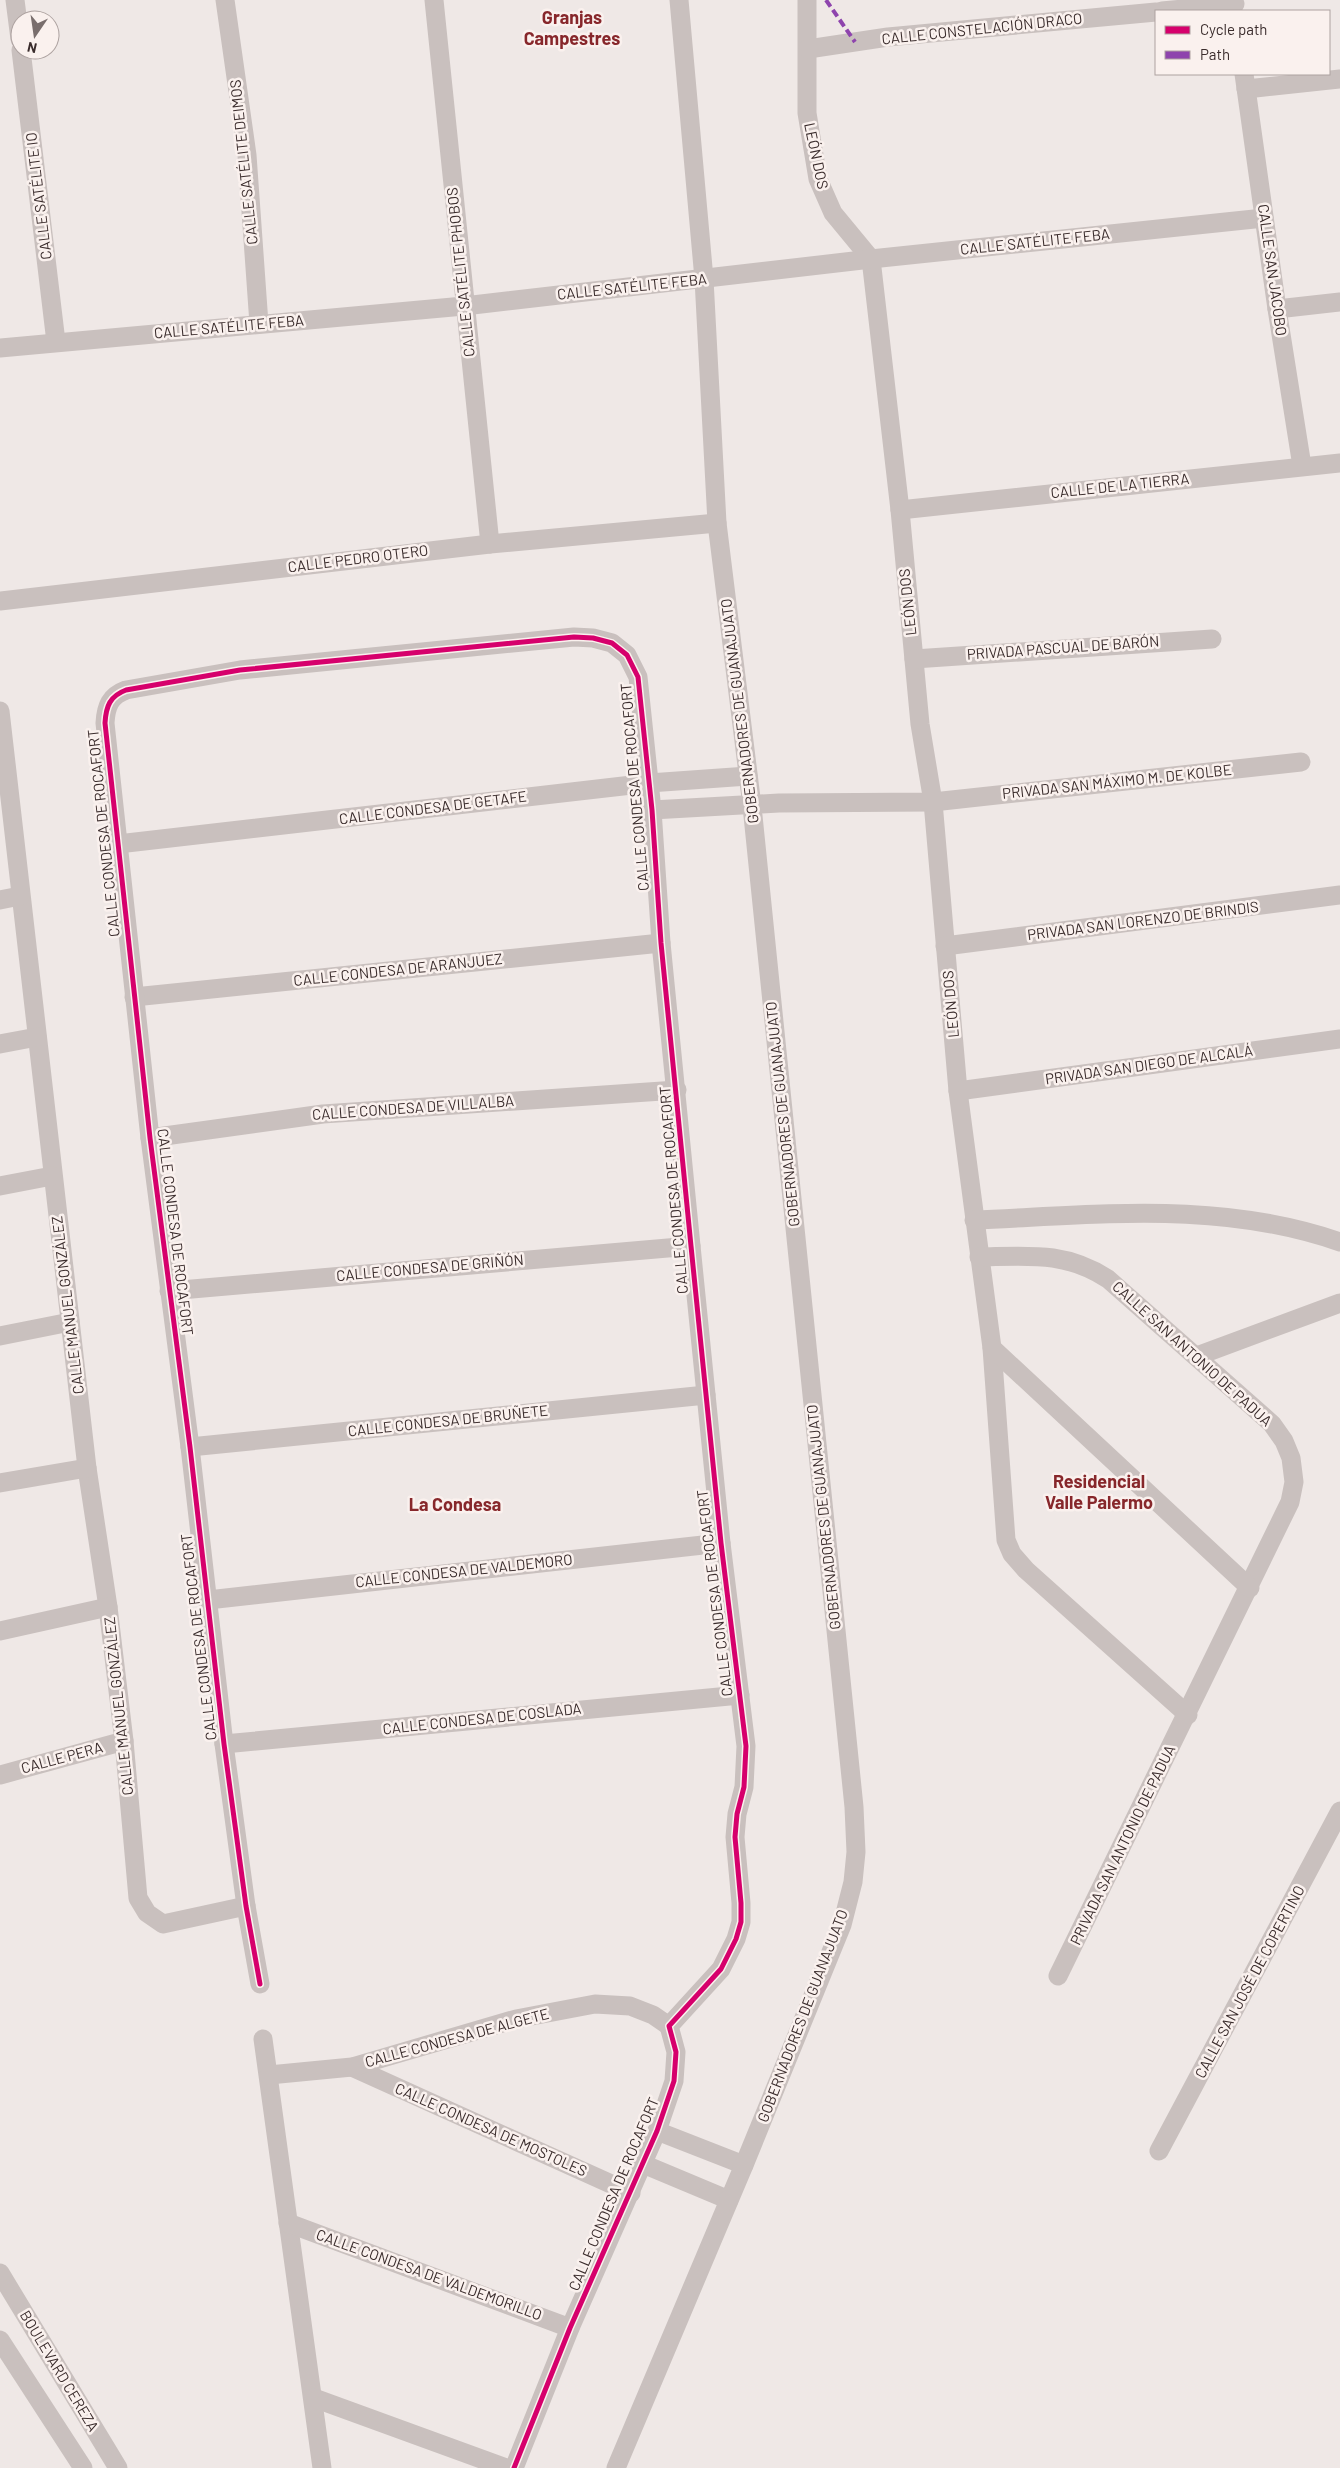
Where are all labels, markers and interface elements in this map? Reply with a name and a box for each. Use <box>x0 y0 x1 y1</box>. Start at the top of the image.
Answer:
district label: Granjas Campestres <box>524 6 620 49</box>
street label: CALLE CONSTELACIÓN DRACO <box>881 9 1083 48</box>
north arrow <box>10 10 60 60</box>
legend <box>1155 10 1330 75</box>
text: Cycle path <box>1200 20 1267 38</box>
text: N <box>26 39 38 57</box>
text: Path <box>1200 45 1230 63</box>
street label: CALLE SATÉLITE DEIMOS <box>225 79 261 246</box>
street label: LEÓN DOS <box>801 121 833 191</box>
street label: CALLE SATÉLITE IO <box>21 131 55 261</box>
street label: CALLE SATÉLITE PHOBOS <box>442 186 478 358</box>
street label: CALLE SAN JACOBO <box>1255 203 1291 337</box>
street label: CALLE SATÉLITE FEBA <box>959 224 1111 258</box>
street label: CALLE SATÉLITE FEBA <box>556 269 708 303</box>
street label: CALLE SATÉLITE FEBA <box>153 310 305 342</box>
street label: CALLE DE LA TIERRA <box>1050 469 1190 501</box>
street label: CALLE PEDRO OTERO <box>287 540 429 576</box>
street label: LEÓN DOS <box>895 568 919 637</box>
street label: GOBERNADORES DE GUANAJUATO <box>716 598 762 825</box>
street label: PRIVADA PASCUAL DE BARÓN <box>966 631 1160 663</box>
street label: CALLE CONDESA DE ROCAFORT <box>616 682 652 892</box>
street label: CALLE CONDESA DE ROCAFORT <box>83 729 123 938</box>
street label: PRIVADA SAN MÁXIMO M. DE KOLBE <box>1001 760 1233 802</box>
street label: CALLE CONDESA DE GETAFE <box>338 787 528 827</box>
street label: PRIVADA SAN LORENZO DE BRINDIS <box>1026 897 1260 943</box>
street label: CALLE CONDESA DE ARANJUEZ <box>293 949 503 989</box>
street label: LEÓN DOS <box>938 970 962 1038</box>
street label: GOBERNADORES DE GUANAJUATO <box>761 1001 803 1228</box>
street label: PRIVADA SAN DIEGO DE ALCALÁ <box>1044 1041 1254 1088</box>
street label: CALLE CONDESA DE ROCAFORT <box>655 1085 691 1295</box>
street label: CALLE CONDESA DE VILLALBA <box>311 1091 515 1123</box>
street label: CALLE CONDESA DE ROCAFORT <box>154 1127 198 1336</box>
street label: CALLE MANUEL GONZÁLEZ <box>47 1215 87 1395</box>
street label: CALLE CONDESA DE GRIÑÓN <box>335 1250 524 1284</box>
street label: CALLE SAN ANTONIO DE PADUA <box>1109 1277 1276 1430</box>
street label: CALLE CONDESA DE BRUÑETE <box>347 1401 549 1439</box>
street label: GOBERNADORES DE GUANAJUATO <box>802 1404 844 1631</box>
district label: Residencial Valle Palermo <box>1045 1470 1153 1513</box>
street label: CALLE CONDESA DE ROCAFORT <box>692 1489 736 1698</box>
district label: La Condesa <box>409 1493 501 1515</box>
street label: CALLE CONDESA DE ROCAFORT <box>176 1533 220 1742</box>
street label: CALLE CONDESA DE VALDEMORO <box>354 1550 573 1590</box>
street label: CALLE MANUEL GONZÁLEZ <box>100 1616 136 1796</box>
street label: CALLE CONDESA DE COSLADA <box>382 1699 582 1737</box>
street label: CALLE PERA <box>19 1737 105 1777</box>
street label: PRIVADA SAN ANTONIO DE PADUA <box>1066 1742 1178 1947</box>
street label: CALLE SAN JOSÉ DE COPERTINO <box>1191 1882 1308 2081</box>
street label: GOBERNADORES DE GUANAJUATO <box>753 1907 851 2125</box>
street label: CALLE CONDESA DE ALGETE <box>363 2004 551 2070</box>
street label: CALLE CONDESA DE MOSTOLES <box>393 2079 590 2180</box>
street label: CALLE CONDESA DE ROCAFORT <box>564 2094 662 2293</box>
street label: CALLE CONDESA DE VALDEMORILLO <box>314 2225 545 2323</box>
street label: BOULEVARD CEREZA <box>17 2307 103 2434</box>

